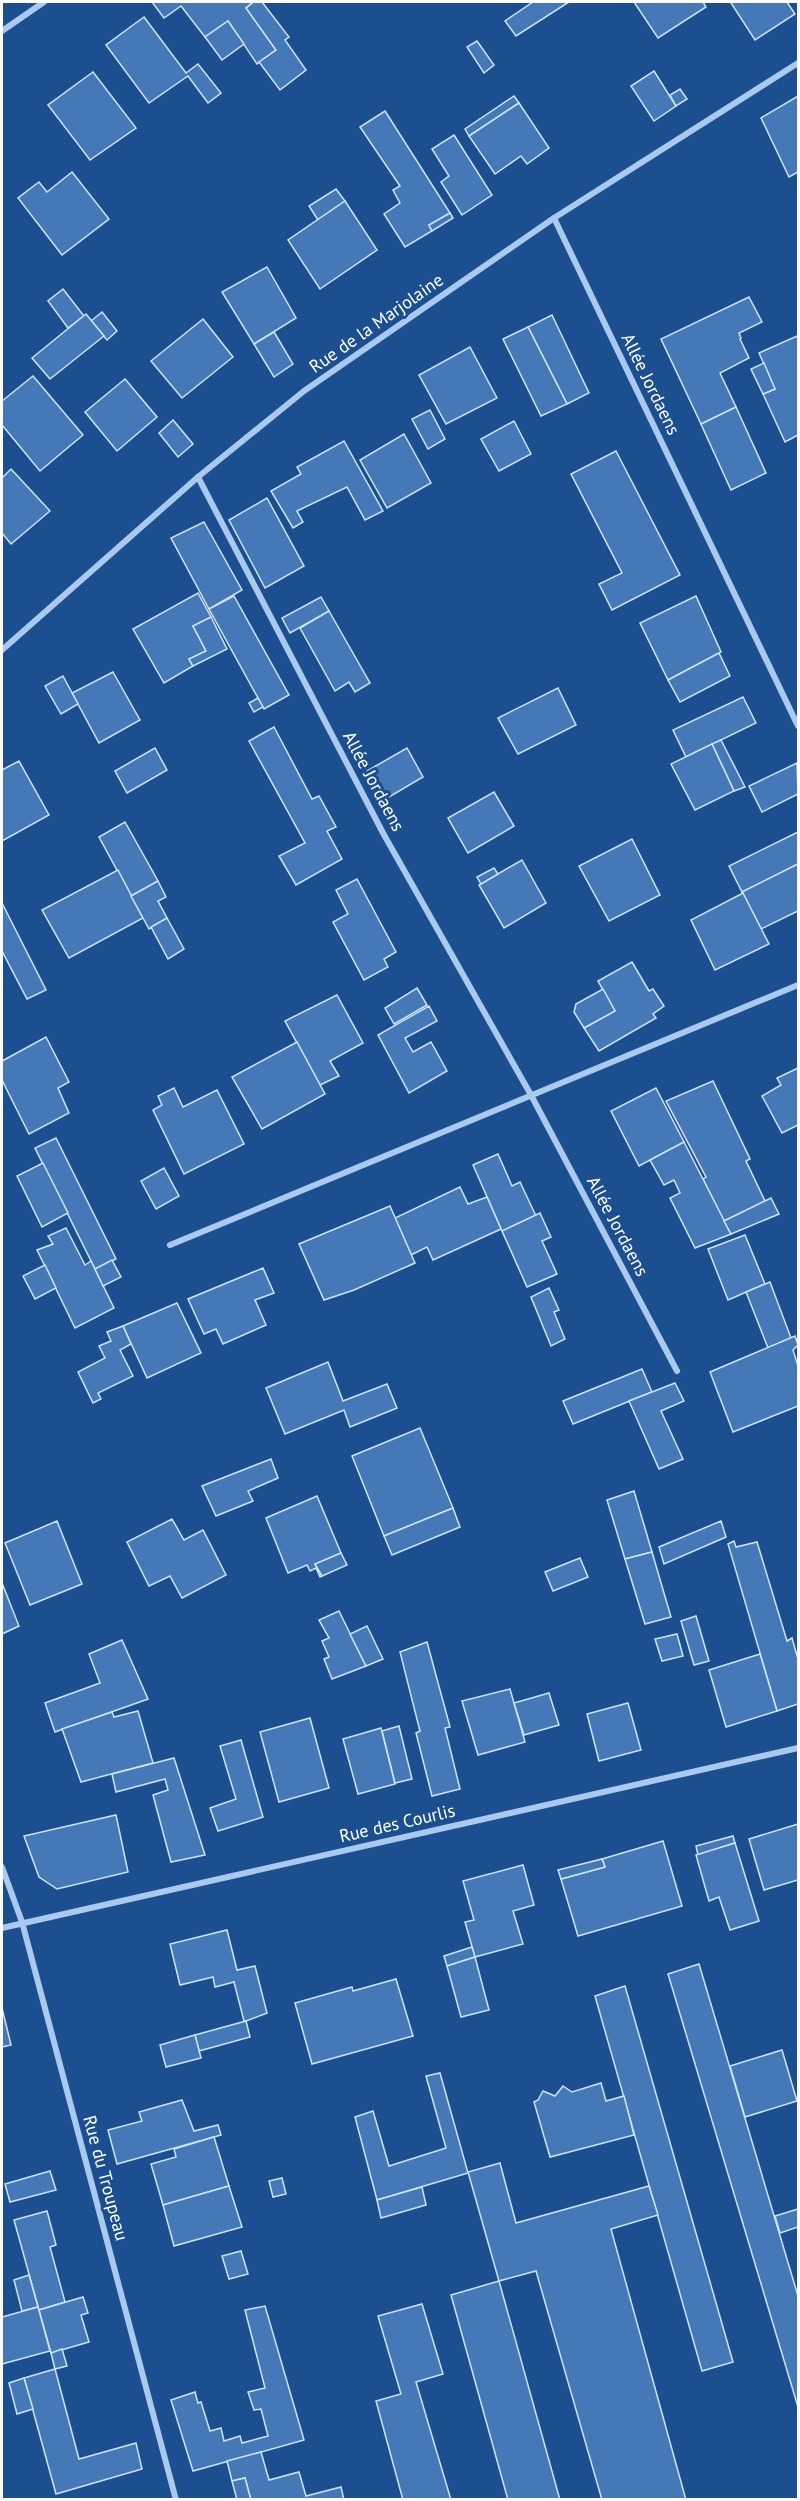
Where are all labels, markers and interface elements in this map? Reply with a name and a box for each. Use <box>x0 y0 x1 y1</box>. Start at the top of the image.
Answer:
street label: Rue de la Marjolaine <box>304 268 448 378</box>
street label: Allée Jordaens <box>617 329 685 439</box>
street label: Allée Jordaens <box>338 727 410 835</box>
street label: Allée Jordaens <box>582 1172 654 1280</box>
street label: Rue des Courlis <box>337 1799 457 1847</box>
street label: Rue du Troupeau <box>78 2113 134 2243</box>

